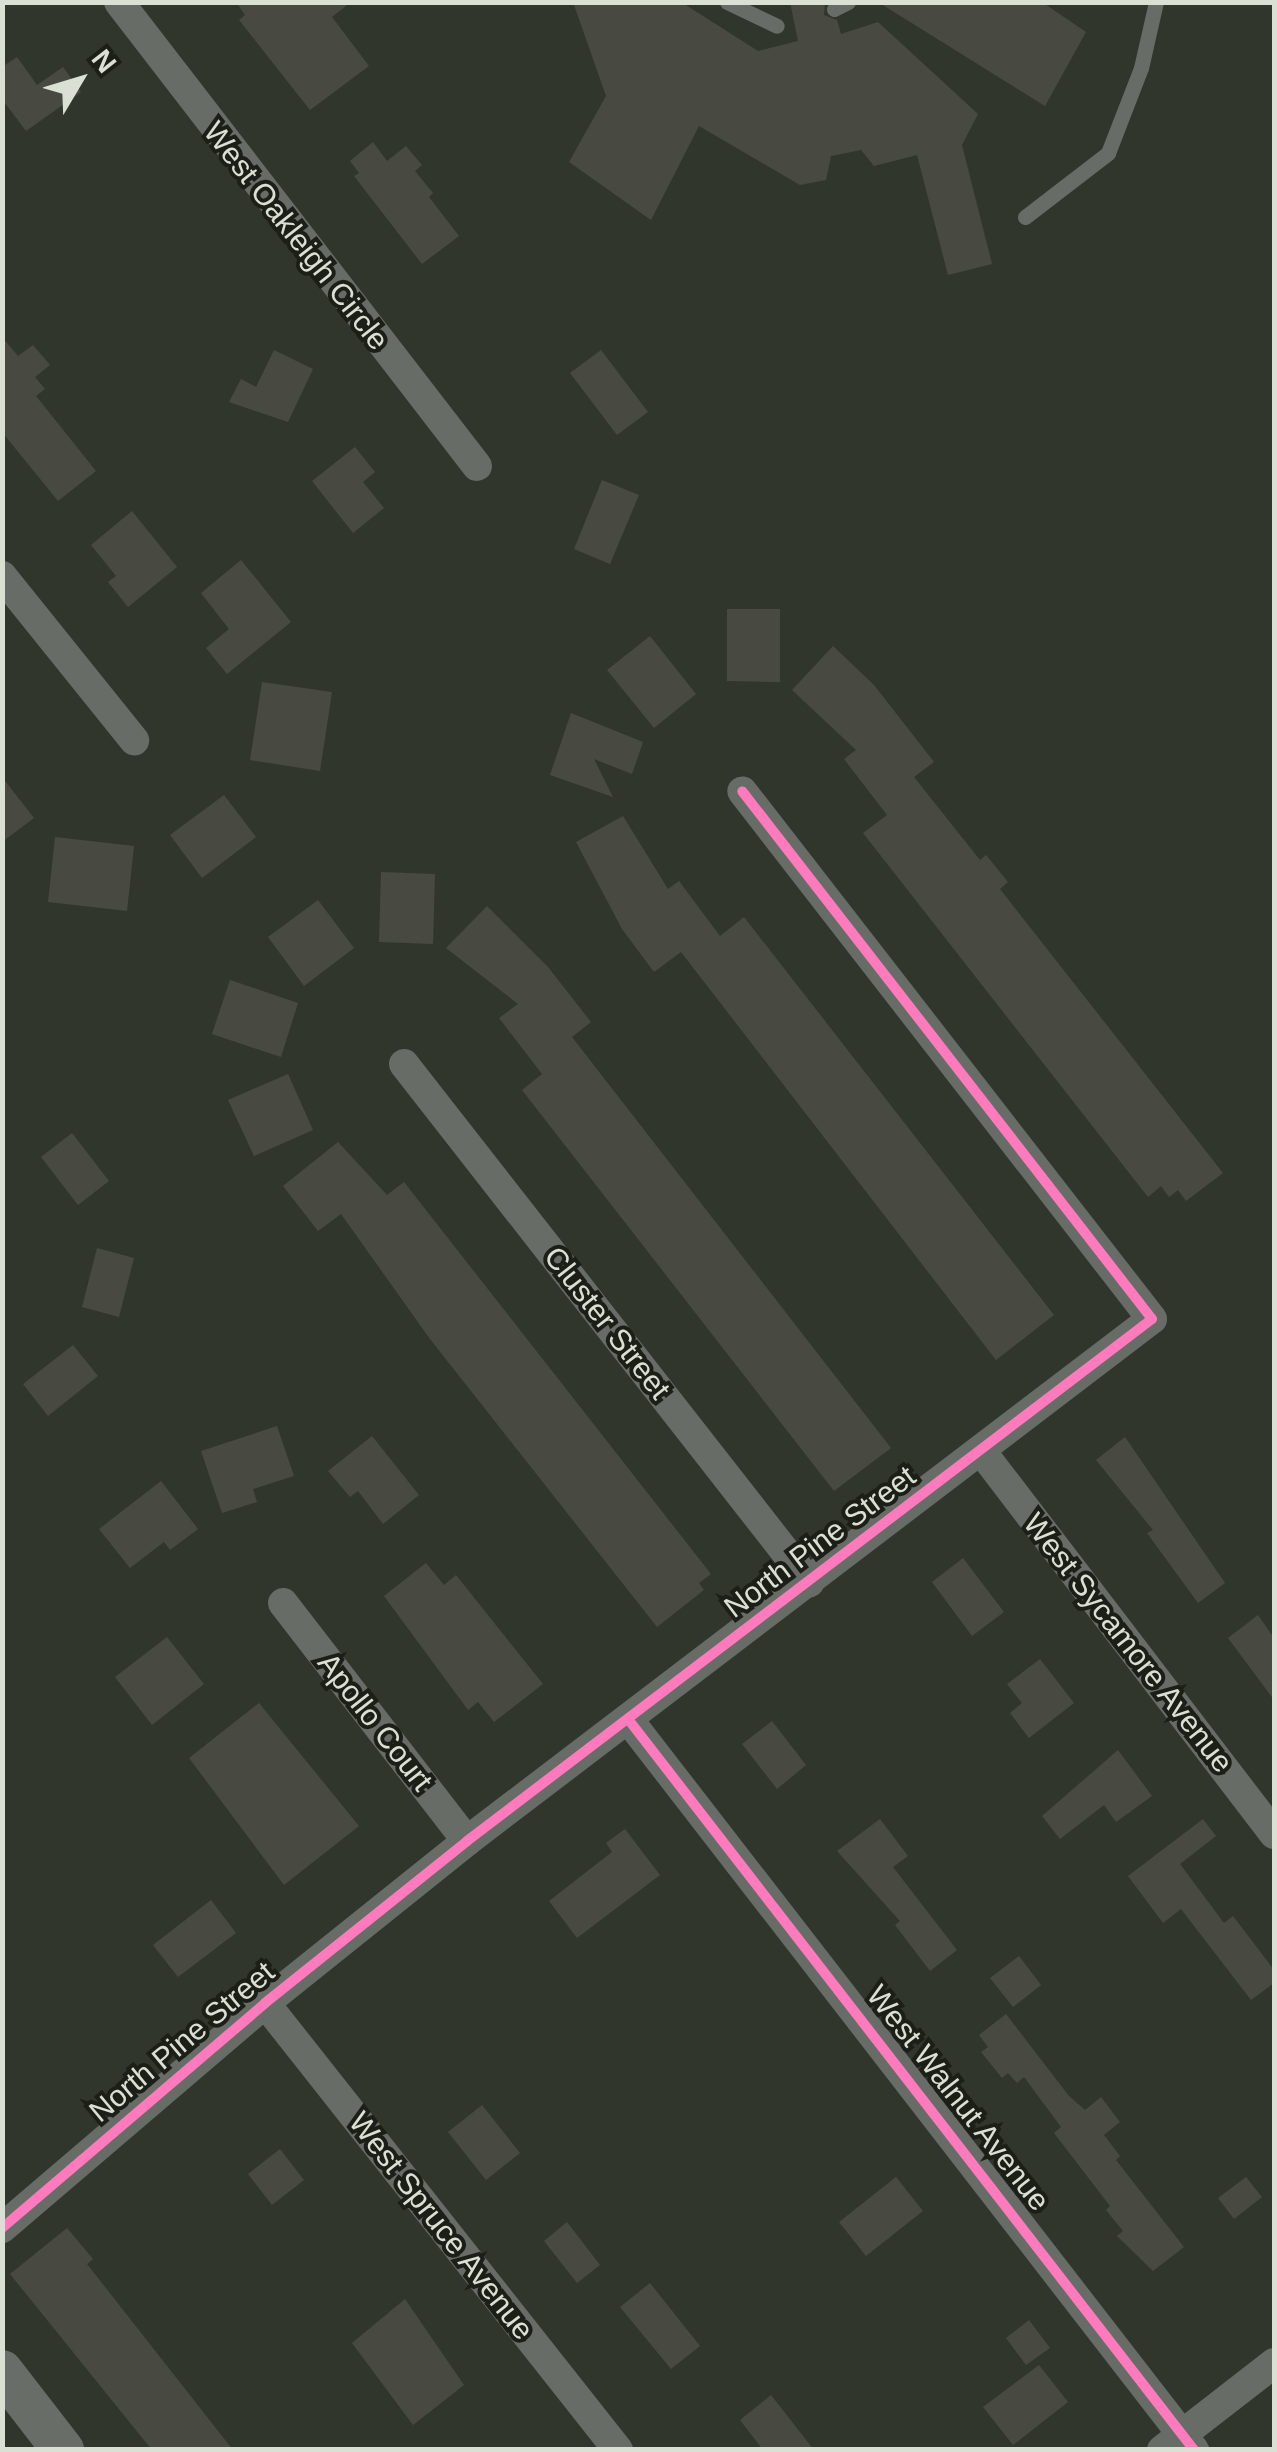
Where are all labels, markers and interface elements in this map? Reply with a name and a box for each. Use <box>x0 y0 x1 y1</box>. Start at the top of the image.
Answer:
north arrow <box>30 30 130 130</box>
text: N <box>86 44 122 79</box>
street label: West Oakleigh Circle <box>196 115 396 357</box>
street label: Cluster Street <box>536 1240 678 1406</box>
street label: North Pine Street <box>717 1458 923 1626</box>
street label: West Sycamore Avenue <box>1015 1506 1241 1780</box>
street label: Apollo Court <box>310 1646 440 1798</box>
street label: North Pine Street <box>82 1954 282 2130</box>
street label: West Walnut Avenue <box>858 1977 1058 2219</box>
street label: West Spruce Avenue <box>340 2104 542 2348</box>

